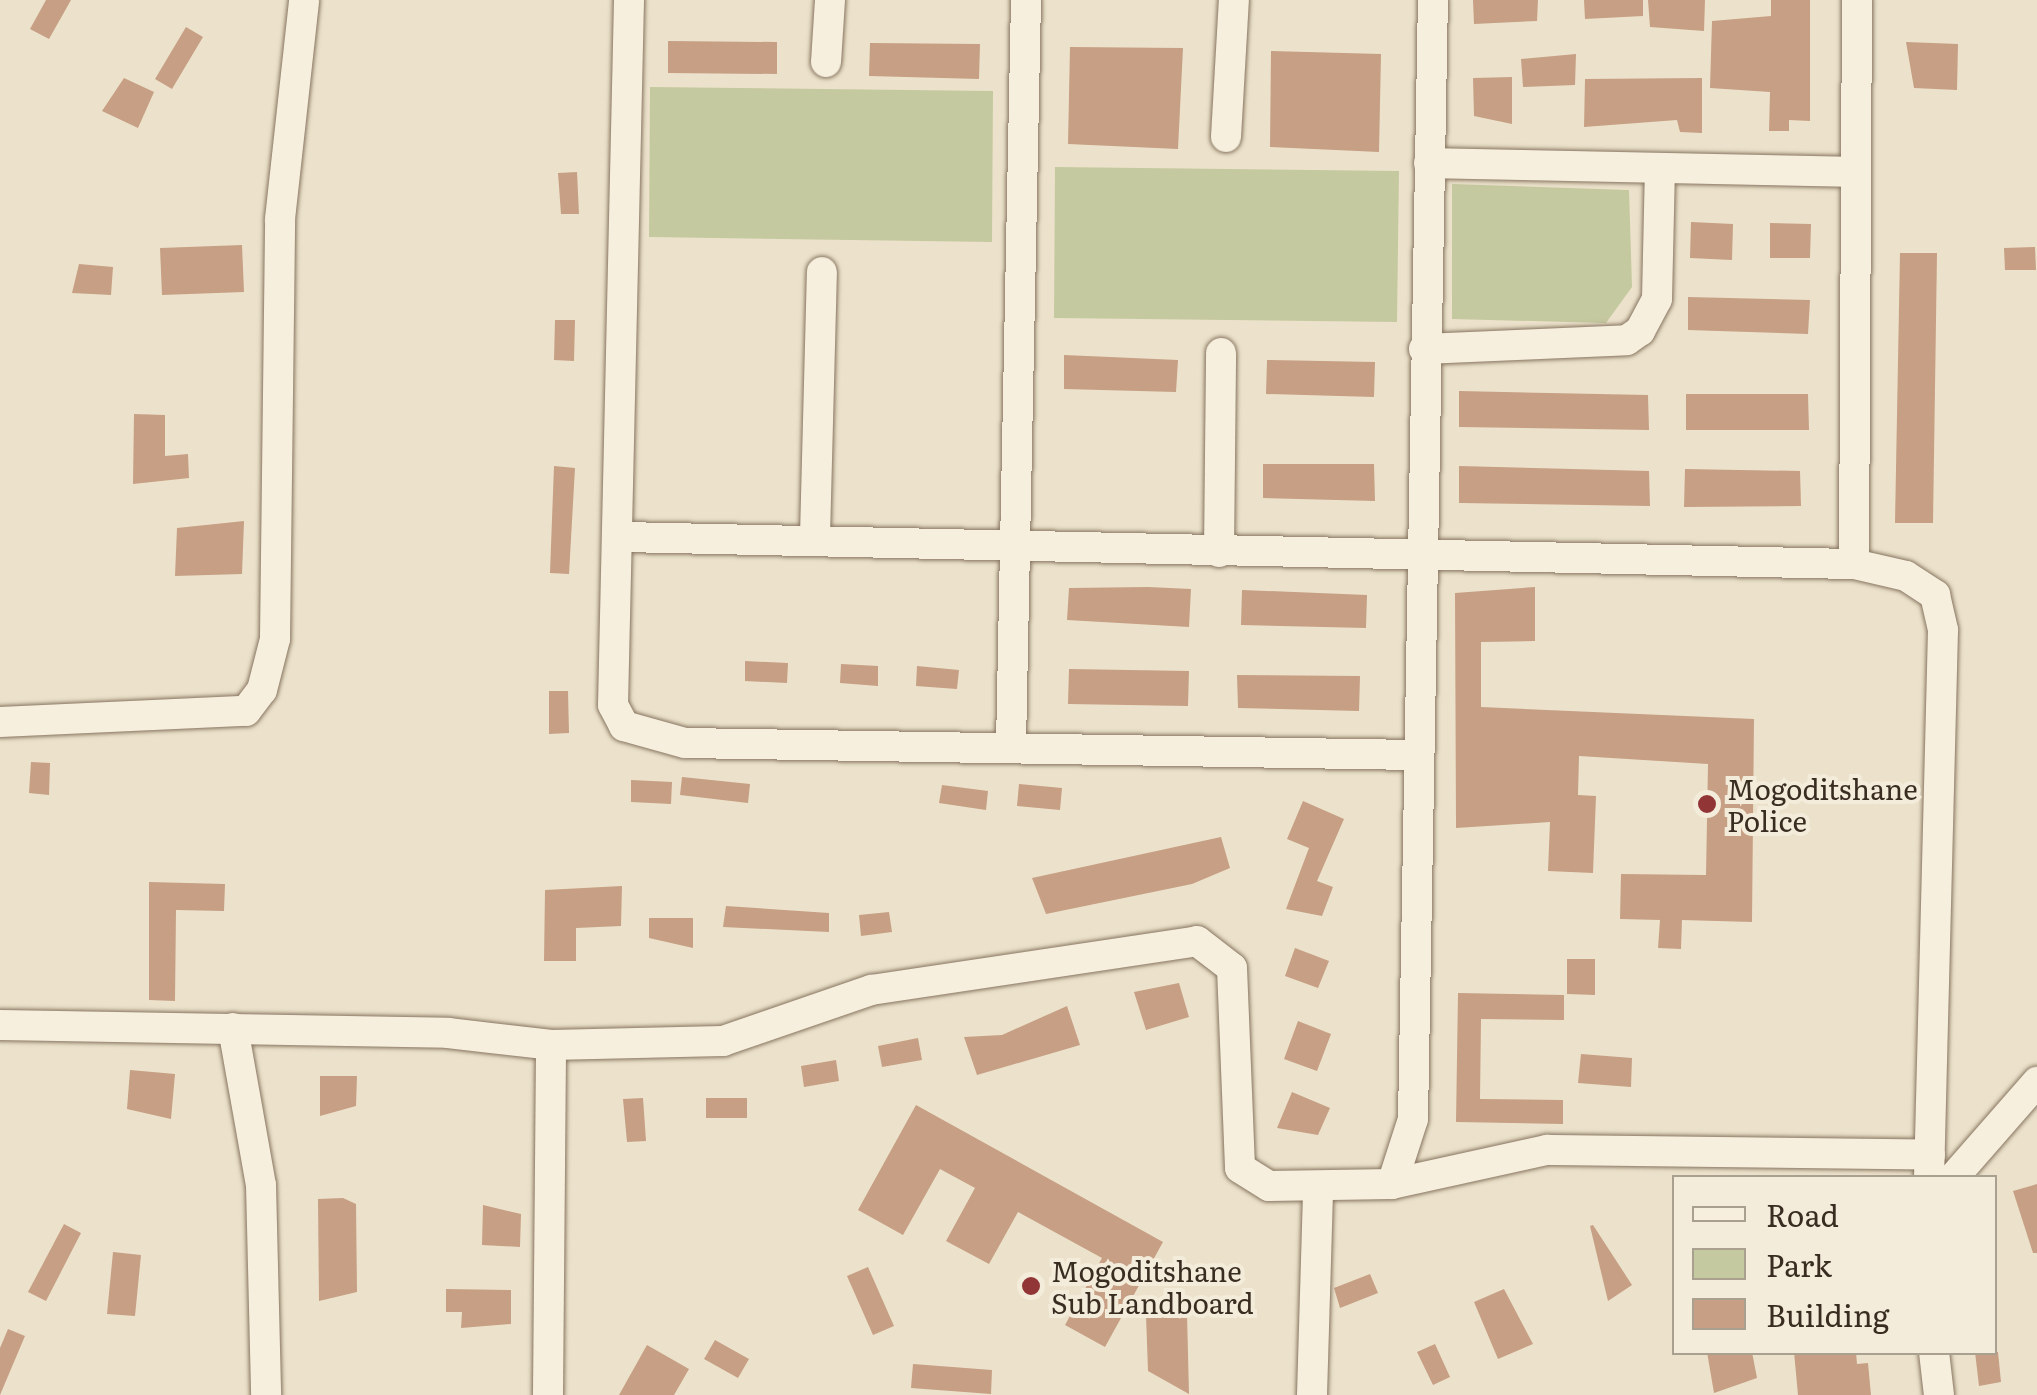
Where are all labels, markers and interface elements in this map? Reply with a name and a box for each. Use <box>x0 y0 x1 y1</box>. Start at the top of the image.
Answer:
place label: Mogoditshane Police <box>1727 771 1918 837</box>
marker: Mogoditshane Police <box>1696 793 1718 815</box>
legend <box>1672 1175 1997 1355</box>
text: Road <box>1766 1192 1839 1236</box>
text: Park <box>1766 1242 1832 1286</box>
place label: Mogoditshane Sub Landboard <box>1051 1253 1254 1319</box>
marker: Mogoditshane Sub Landboard <box>1020 1275 1042 1297</box>
text: Building <box>1766 1292 1890 1336</box>

